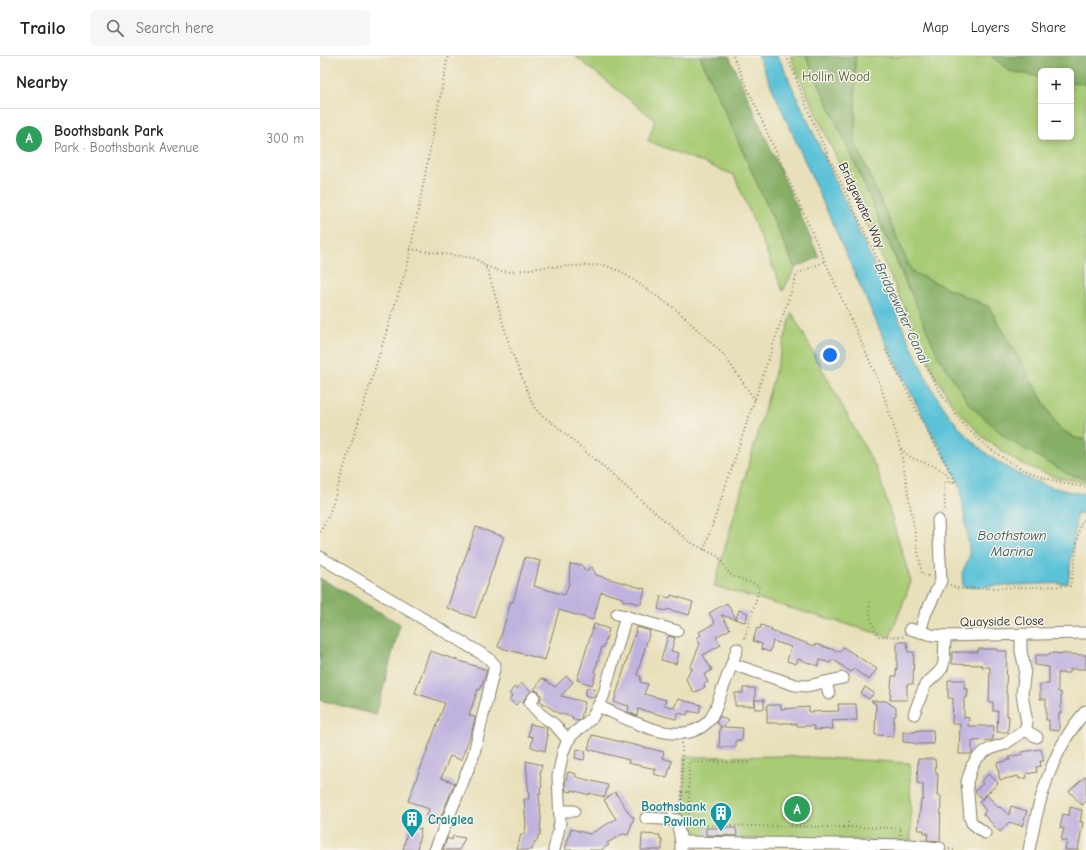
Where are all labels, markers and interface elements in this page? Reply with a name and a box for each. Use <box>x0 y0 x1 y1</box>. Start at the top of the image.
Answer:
search box <box>90 10 370 46</box>
text: Trailo <box>20 17 66 39</box>
icon: search <box>104 17 126 39</box>
text: Search here <box>136 19 214 37</box>
text: Map <box>922 19 949 36</box>
text: Layers <box>971 19 1009 36</box>
text: Share <box>1031 19 1066 36</box>
map controls <box>1038 68 1074 140</box>
button: + <box>1038 68 1074 104</box>
park label: Hollin Wood <box>802 69 870 84</box>
text: Nearby <box>16 73 67 92</box>
button: − <box>1038 104 1074 140</box>
text: Boothsbank Park <box>54 122 163 140</box>
text: A <box>25 131 33 146</box>
text: 300 m <box>266 131 304 146</box>
text: Park · Boothsbank Avenue <box>54 140 199 155</box>
street label: Bridgewater Way <box>836 160 889 250</box>
water label: Bridgewater Canal <box>871 260 933 367</box>
your location <box>820 345 840 365</box>
water label: Boothstown Marina <box>978 527 1047 560</box>
street label: Quayside Close <box>960 613 1045 629</box>
pin: A <box>784 794 810 824</box>
place label: Boothsbank Pavilion <box>641 799 707 829</box>
building icon: Boothsbank Pavilion <box>708 800 734 833</box>
building icon: Craiglea <box>399 806 425 839</box>
place label: Craiglea <box>428 812 474 827</box>

